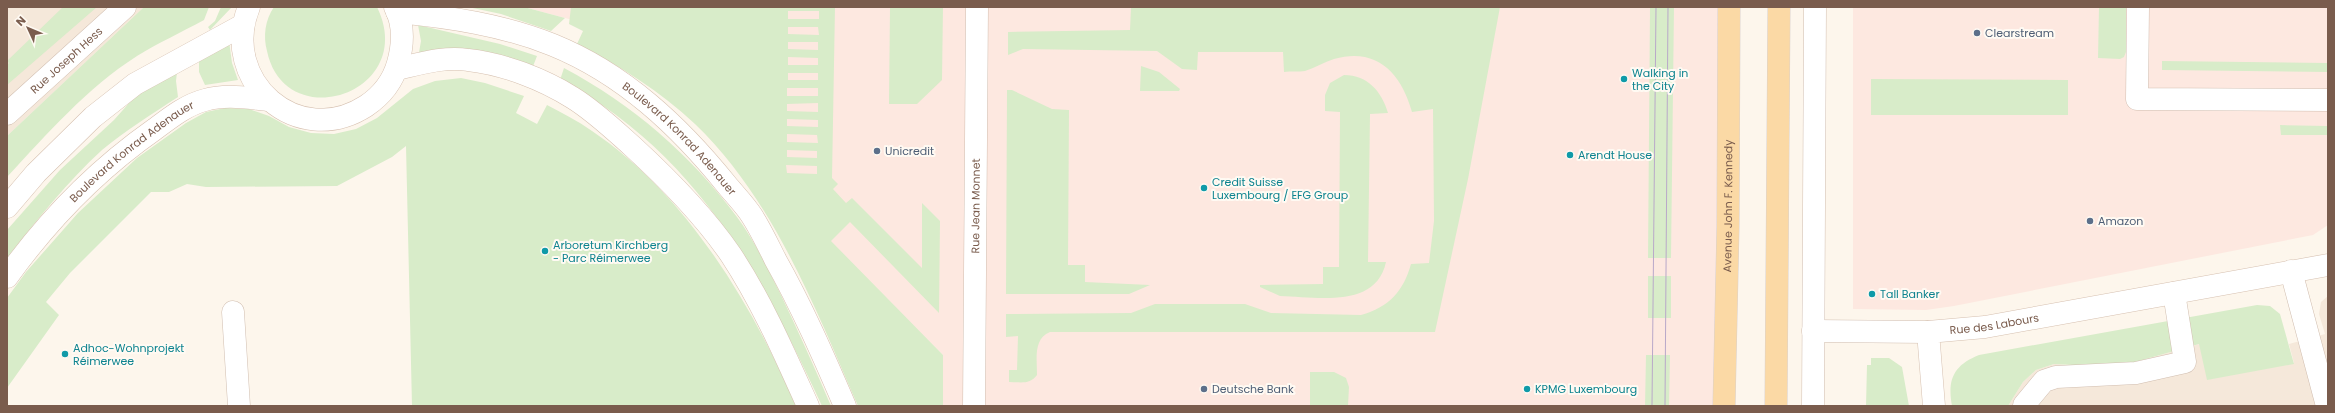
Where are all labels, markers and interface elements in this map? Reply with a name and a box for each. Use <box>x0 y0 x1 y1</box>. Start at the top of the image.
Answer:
north arrow <box>8 8 48 48</box>
text: N <box>12 13 29 30</box>
street label: Rue Joseph Hess <box>27 23 106 97</box>
place label: Clearstream <box>1985 25 2054 41</box>
marker: Clearstream <box>1972 28 1982 38</box>
place label: Walking in the City <box>1632 65 1688 94</box>
marker: Walking in the City <box>1619 74 1629 84</box>
street label: Boulevard Konrad Adenauer <box>619 78 740 199</box>
street label: Boulevard Konrad Adenauer <box>66 97 196 206</box>
street label: Avenue John F. Kennedy <box>1719 139 1736 273</box>
place label: Unicredit <box>885 143 934 159</box>
marker: Unicredit <box>872 146 882 156</box>
place label: Arendt House <box>1578 147 1652 163</box>
marker: Arendt House <box>1565 150 1575 160</box>
street label: Rue Jean Monnet <box>967 158 984 254</box>
place label: Credit Suisse Luxembourg / EFG Group <box>1212 174 1348 203</box>
marker: Credit Suisse Luxembourg / EFG Group <box>1199 183 1209 193</box>
place label: Amazon <box>2098 213 2143 229</box>
marker: Amazon <box>2085 216 2095 226</box>
place label: Arboretum Kirchberg - Parc Réimerwee <box>553 237 668 266</box>
marker: Arboretum Kirchberg - Parc Réimerwee <box>540 246 550 256</box>
place label: Tall Banker <box>1880 286 1940 302</box>
marker: Tall Banker <box>1867 289 1877 299</box>
street label: Rue des Labours <box>1949 309 2040 338</box>
place label: Adhoc-Wohnprojekt Réimerwee <box>73 340 184 369</box>
marker: Adhoc-Wohnprojekt Réimerwee <box>60 349 70 359</box>
place label: Deutsche Bank <box>1212 381 1294 397</box>
place label: KPMG Luxembourg <box>1535 381 1637 397</box>
marker: Deutsche Bank <box>1199 384 1209 394</box>
marker: KPMG Luxembourg <box>1522 384 1532 394</box>

